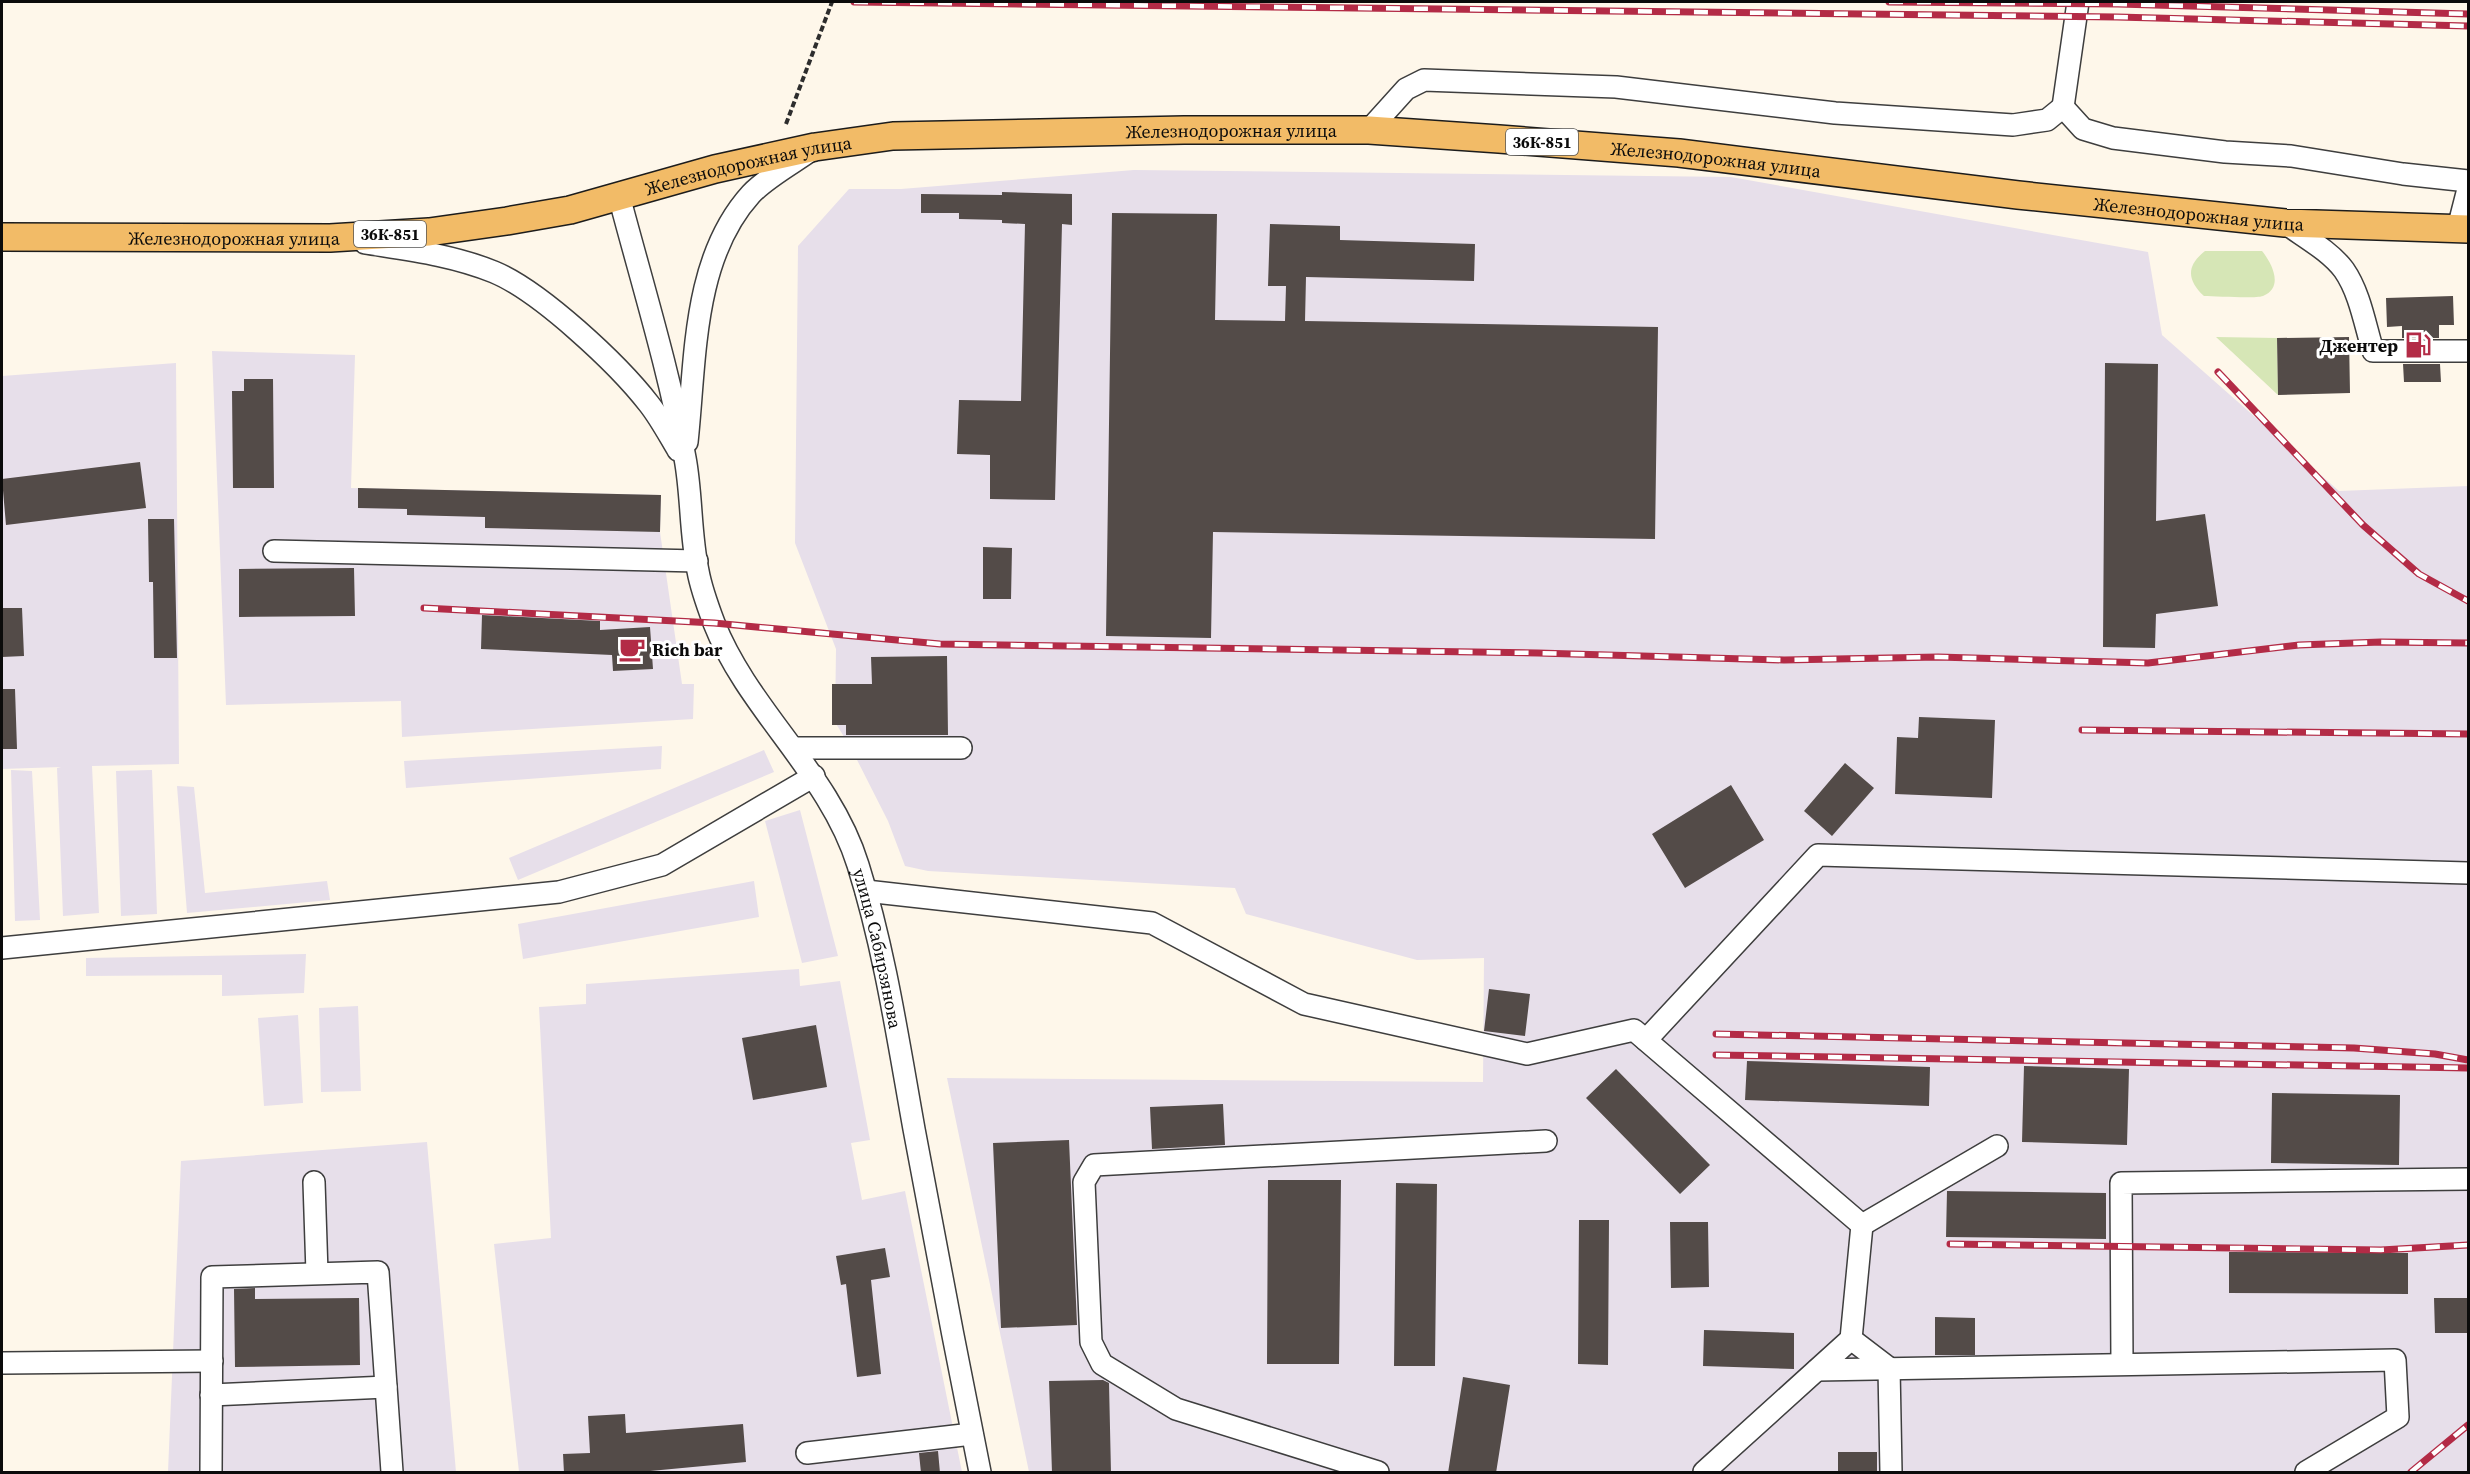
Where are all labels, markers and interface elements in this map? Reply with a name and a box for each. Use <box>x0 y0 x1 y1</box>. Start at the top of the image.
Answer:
street label: Железнодорожная улица <box>1125 117 1338 144</box>
street label: Железнодорожная улица <box>642 129 854 201</box>
road number: 36К-851 <box>1506 129 1578 155</box>
street label: Железнодорожная улица <box>1610 135 1823 183</box>
street label: Железнодорожная улица <box>2092 190 2305 236</box>
road number: 36К-851 <box>354 221 426 247</box>
street label: Железнодорожная улица <box>128 225 341 251</box>
fuel station icon: Джентер <box>2403 330 2433 360</box>
place label: Джентер <box>2320 333 2398 358</box>
cafe icon: Rich bar <box>617 634 647 664</box>
place label: Rich bar <box>652 637 723 662</box>
street label: улица Сабирзянова <box>847 865 909 1031</box>

